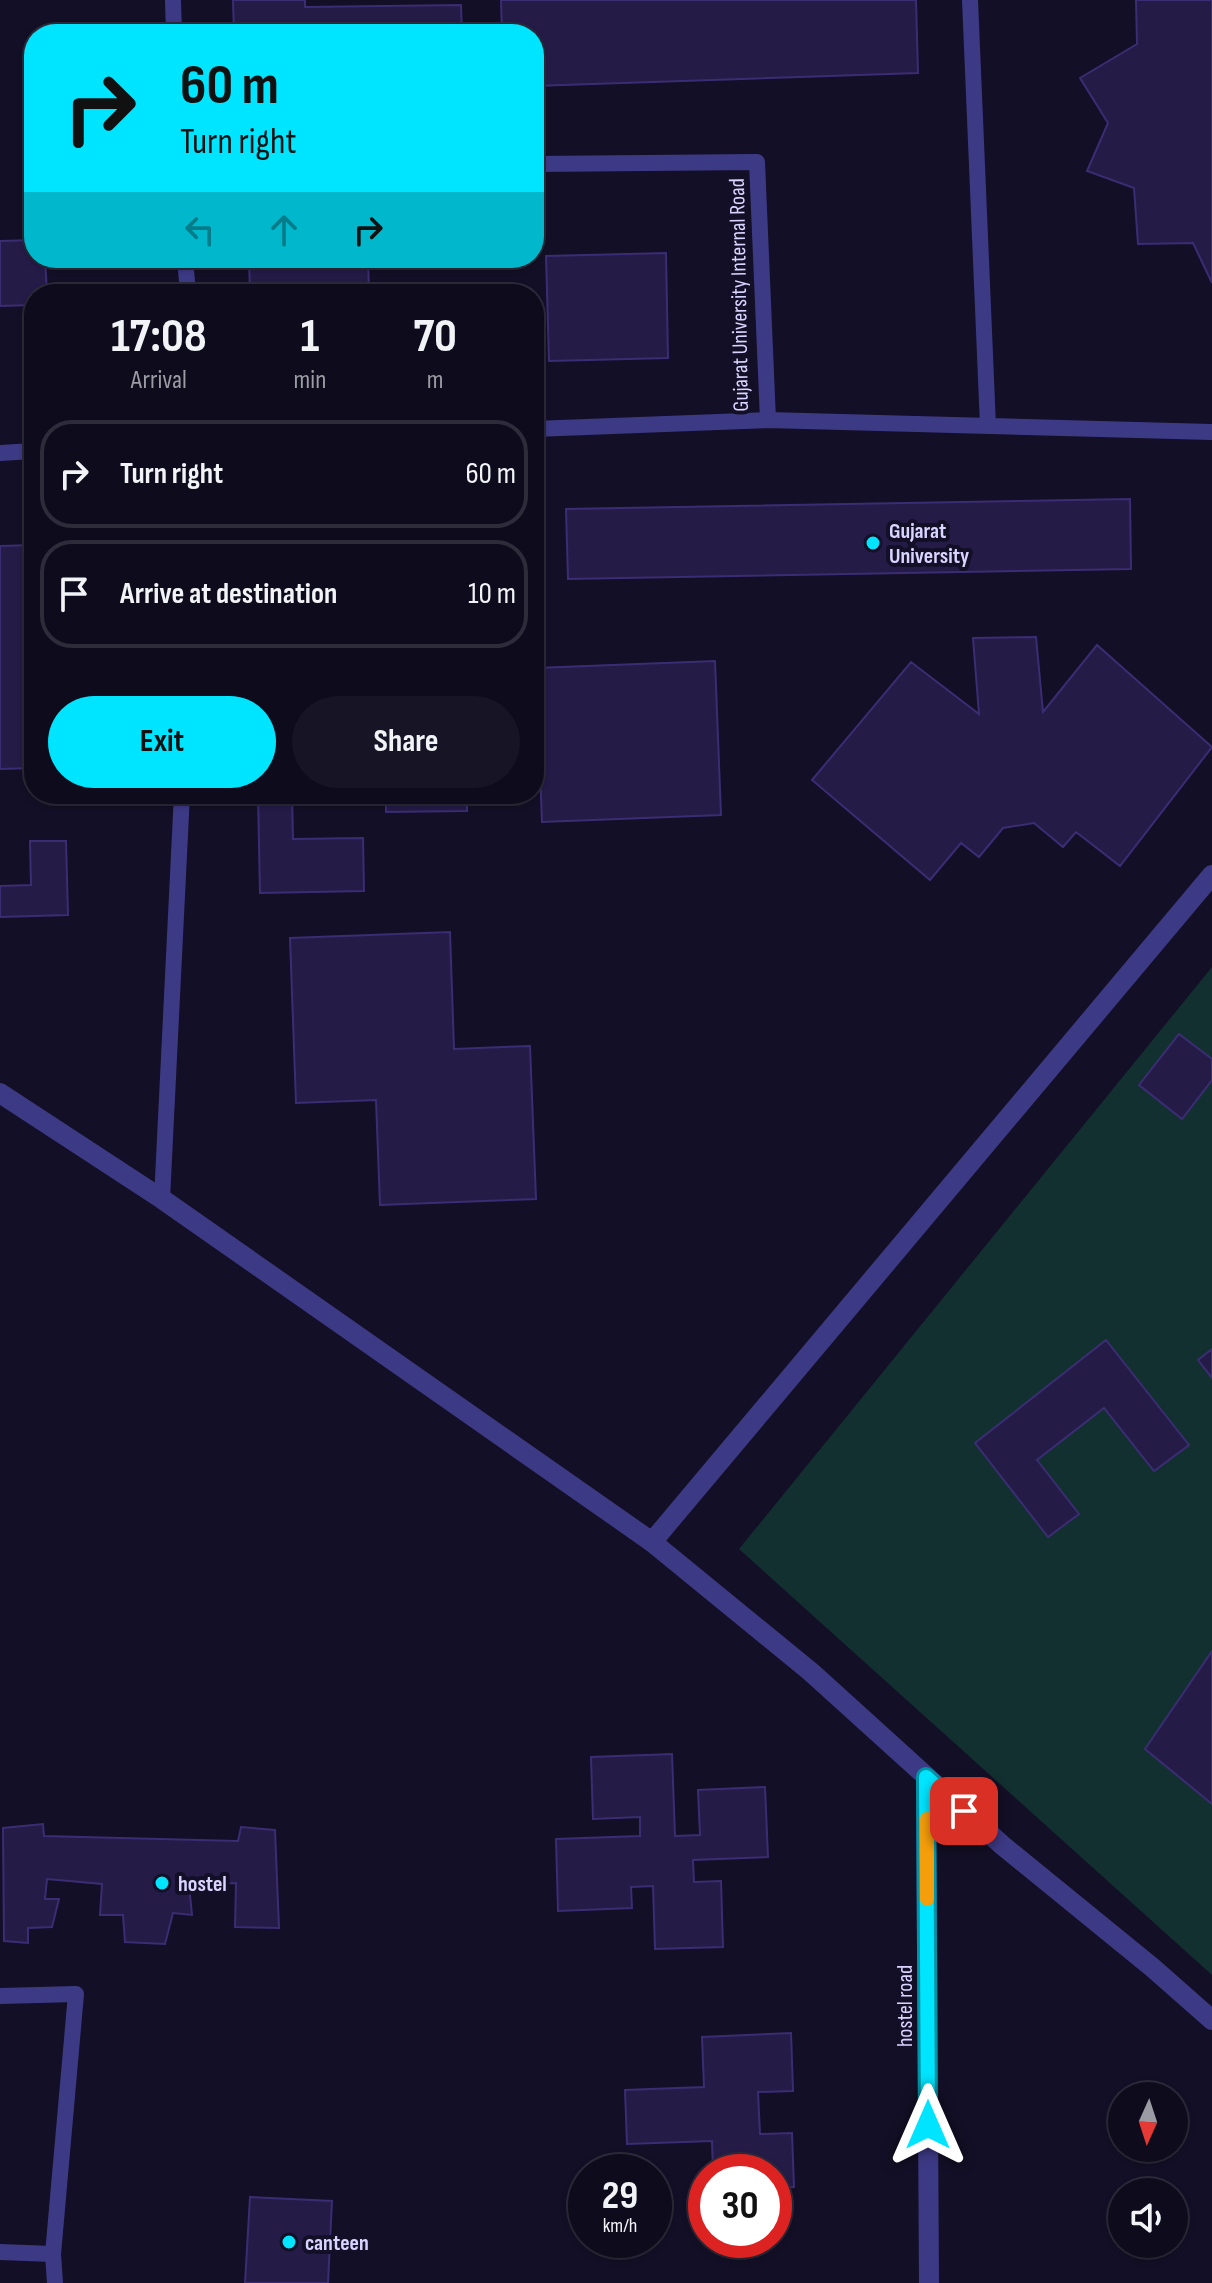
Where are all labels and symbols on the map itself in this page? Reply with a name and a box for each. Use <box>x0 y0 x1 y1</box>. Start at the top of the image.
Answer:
street label: Gujarat University Internal Road <box>724 178 755 412</box>
place label: Gujarat University <box>889 518 969 570</box>
marker: Gujarat University <box>864 534 882 552</box>
pin <box>930 1777 998 1845</box>
place label: hostel <box>178 1871 227 1898</box>
marker: hostel <box>153 1874 171 1892</box>
street label: hostel road <box>892 1965 919 2047</box>
north arrow <box>1108 2082 1188 2162</box>
position arrow <box>886 2083 970 2167</box>
speed limit sign: 30 <box>688 2154 792 2258</box>
place label: canteen <box>305 2230 369 2257</box>
marker: canteen <box>280 2233 298 2251</box>

